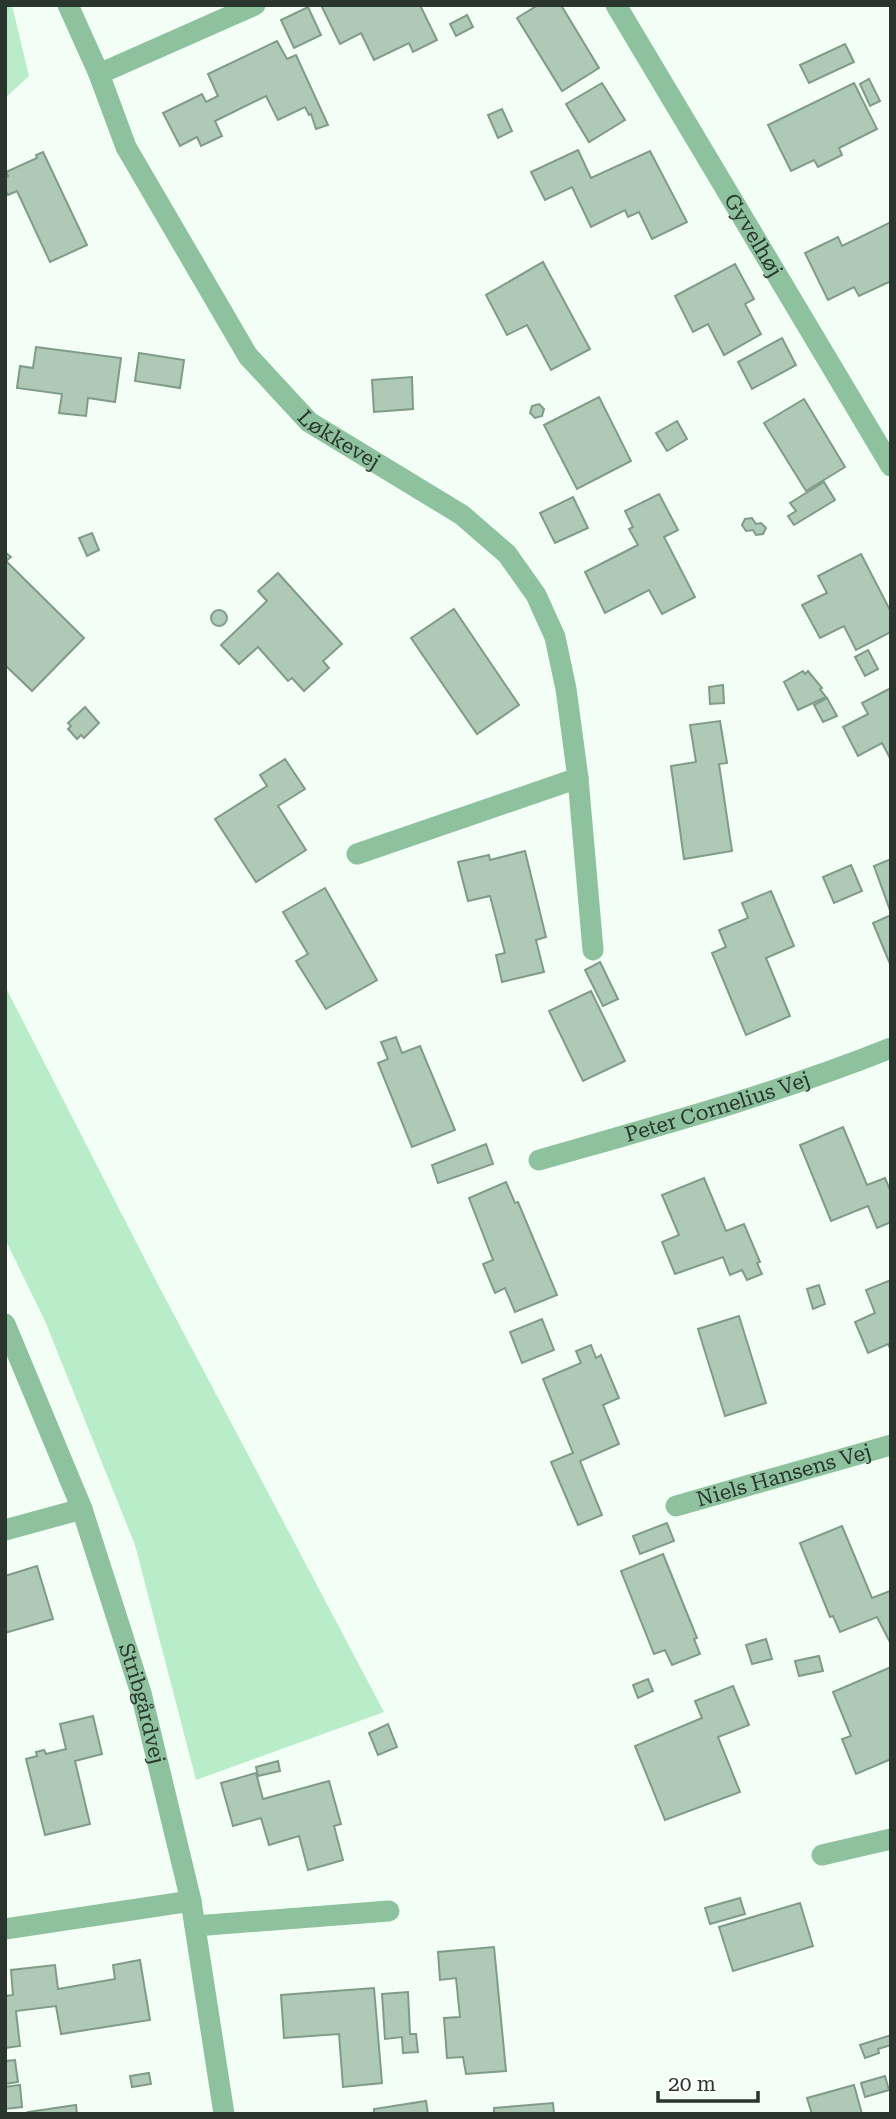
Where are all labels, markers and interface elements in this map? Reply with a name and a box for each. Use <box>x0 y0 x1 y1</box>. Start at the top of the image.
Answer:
street label: Gyvelhøj <box>719 189 787 281</box>
street label: Løkkevej <box>292 405 384 474</box>
street label: Peter Cornelius Vej <box>622 1067 813 1147</box>
street label: Niels Hansens Vej <box>694 1439 874 1512</box>
street label: Stribgårdvej <box>114 1640 170 1766</box>
scale bar <box>658 2060 758 2104</box>
text: 20 m <box>668 2072 716 2096</box>

